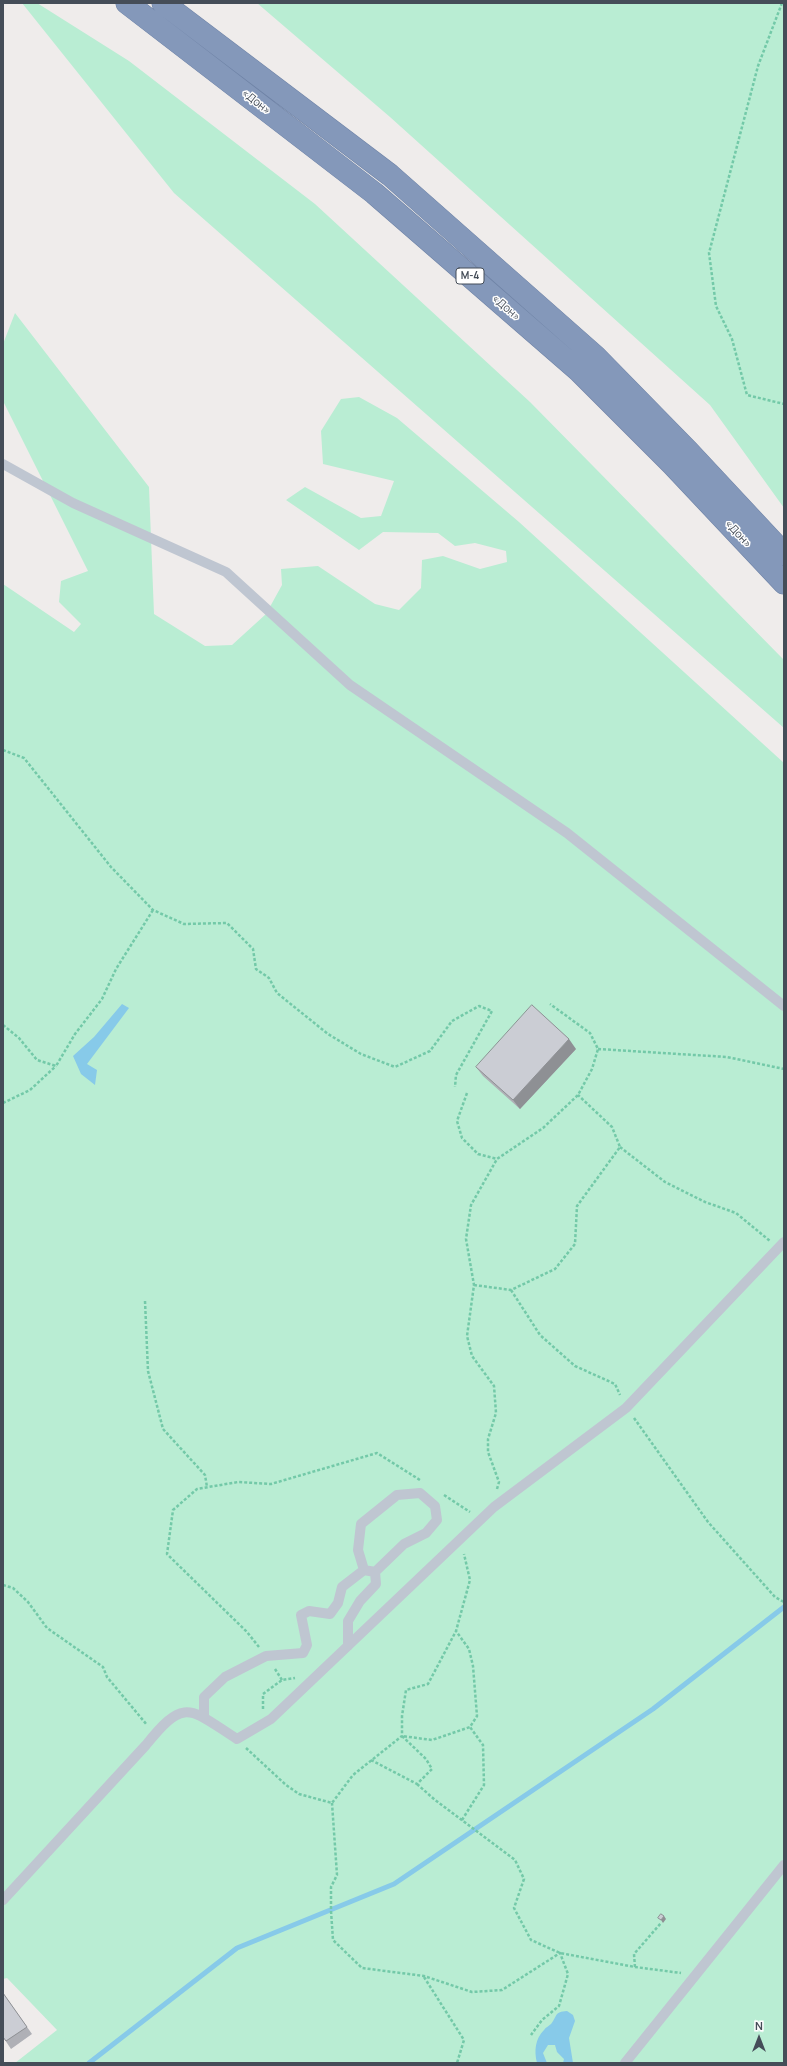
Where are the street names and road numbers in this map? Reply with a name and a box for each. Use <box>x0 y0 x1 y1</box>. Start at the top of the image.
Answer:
street label: «Дон» <box>239 87 273 117</box>
road number: М-4 <box>456 268 484 284</box>
street label: «Дон» <box>489 292 523 324</box>
street label: «Дон» <box>722 517 754 551</box>

